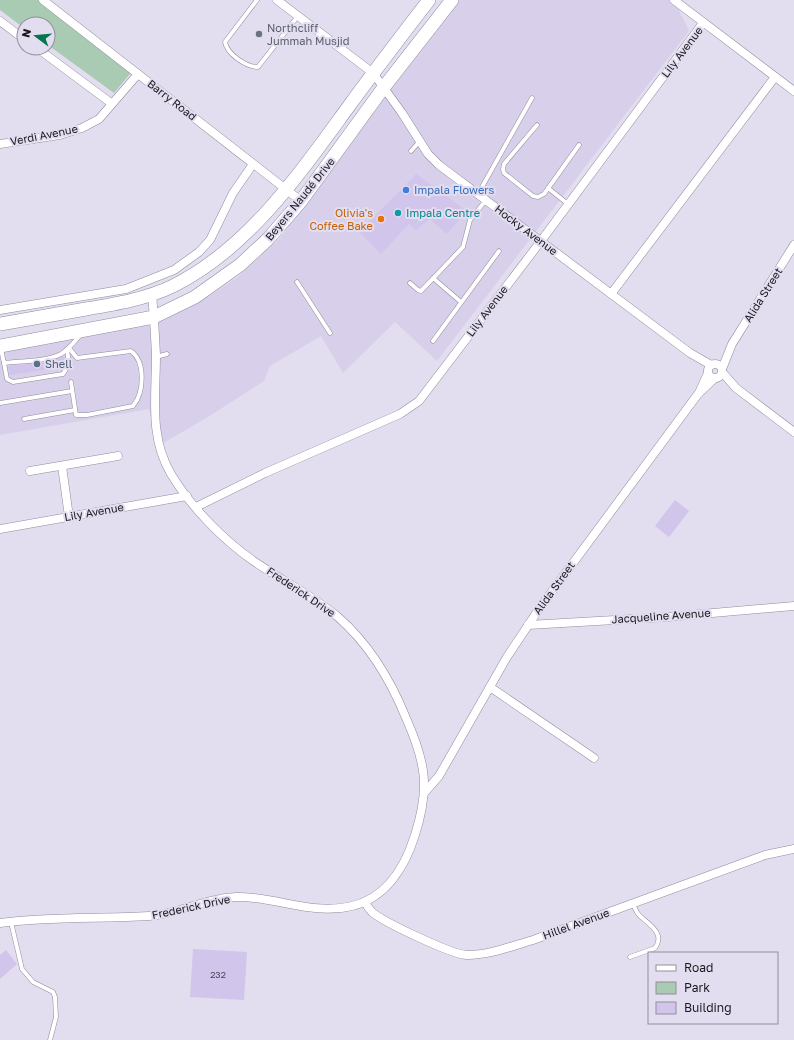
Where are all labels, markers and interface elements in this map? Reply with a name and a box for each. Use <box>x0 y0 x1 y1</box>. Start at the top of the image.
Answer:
north arrow <box>16 16 56 56</box>
place label: Northcliff Jummah Musjid <box>267 21 350 47</box>
street label: Lily Avenue <box>658 24 705 80</box>
text: N <box>19 27 33 39</box>
marker: Northcliff Jummah Musjid <box>254 29 264 39</box>
street label: Barry Road <box>145 77 199 123</box>
street label: Verdi Avenue <box>9 122 79 147</box>
street label: Beyers Naudé Drive <box>262 155 337 243</box>
place label: Impala Flowers <box>414 183 495 196</box>
marker: Impala Flowers <box>401 185 411 195</box>
street label: Hocky Avenue <box>492 202 560 257</box>
place label: Olivia's Coffee Bake <box>310 206 373 232</box>
place label: Impala Centre <box>406 206 480 219</box>
marker: Impala Centre <box>393 208 403 218</box>
marker: Olivia's Coffee Bake <box>376 214 386 224</box>
street label: Alida Street <box>741 265 784 324</box>
street label: Lily Avenue <box>463 283 510 339</box>
place label: Shell <box>45 357 73 370</box>
marker: Shell <box>32 359 42 369</box>
street label: Lily Avenue <box>63 500 125 523</box>
street label: Alida Street <box>530 559 577 617</box>
street label: Frederick Drive <box>265 564 338 619</box>
street label: Jacqueline Avenue <box>611 606 711 625</box>
street label: Frederick Drive <box>151 892 231 921</box>
street label: Hillel Avenue <box>541 905 611 942</box>
legend <box>648 952 778 1024</box>
text: Road <box>684 960 713 975</box>
house number: 232 <box>210 969 226 980</box>
text: Park <box>684 980 710 995</box>
text: Building <box>684 1000 732 1015</box>

